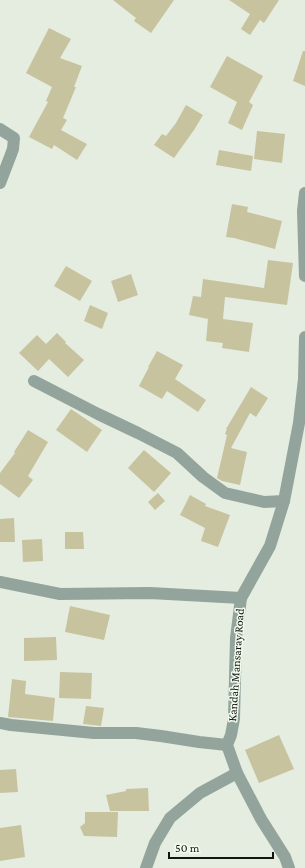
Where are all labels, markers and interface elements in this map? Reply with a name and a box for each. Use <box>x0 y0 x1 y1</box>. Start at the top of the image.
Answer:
street label: Kandah Mansaray Road <box>225 607 247 722</box>
scale bar <box>169 834 273 860</box>
text: 50 m <box>175 841 200 855</box>

